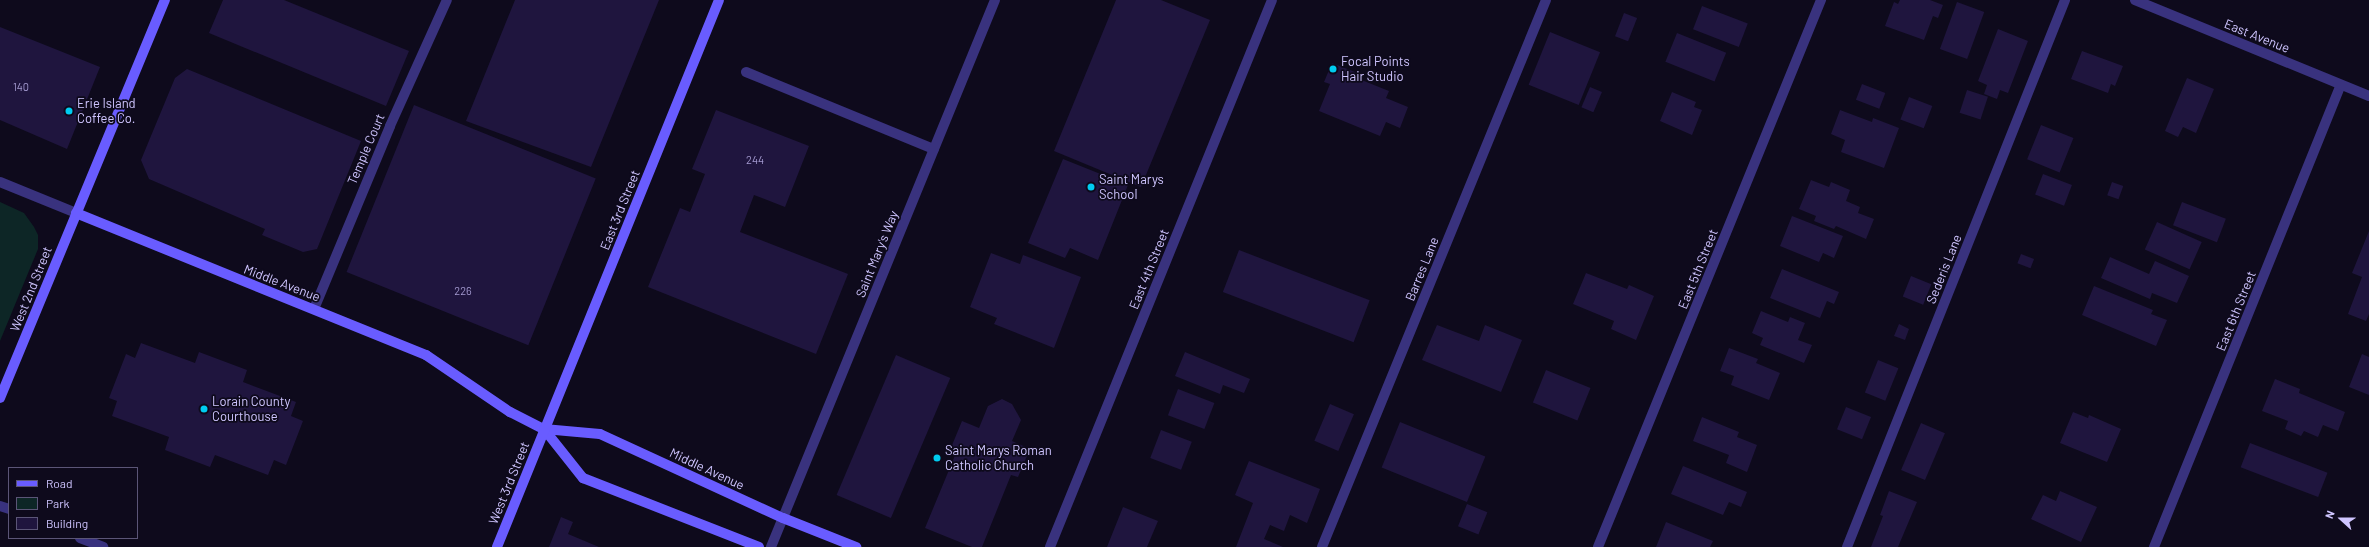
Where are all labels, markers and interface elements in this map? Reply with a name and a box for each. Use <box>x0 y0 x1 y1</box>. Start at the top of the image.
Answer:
street label: East Avenue <box>2222 16 2292 56</box>
place label: Focal Points Hair Studio <box>1341 54 1410 85</box>
marker: Focal Points Hair Studio <box>1328 64 1338 74</box>
house number: 140 <box>13 80 29 94</box>
place label: Erie Island Coffee Co. <box>77 96 136 127</box>
marker: Erie Island Coffee Co. <box>64 106 74 116</box>
street label: Temple Court <box>344 111 388 187</box>
house number: 244 <box>746 153 764 167</box>
street label: East 3rd Street <box>597 168 643 252</box>
place label: Saint Marys School <box>1099 172 1164 203</box>
marker: Saint Marys School <box>1086 182 1096 192</box>
street label: Saint Mary's Way <box>852 208 902 300</box>
street label: East 4th Street <box>1126 227 1172 311</box>
street label: East 5th Street <box>1675 227 1721 311</box>
street label: Sederis Lane <box>1923 232 1965 306</box>
street label: Barres Lane <box>1402 235 1442 303</box>
street label: West 2nd Street <box>7 244 55 334</box>
street label: Middle Avenue <box>242 261 322 305</box>
street label: East 6th Street <box>2213 269 2259 353</box>
house number: 226 <box>454 284 472 298</box>
place label: Lorain County Courthouse <box>212 394 290 425</box>
marker: Lorain County Courthouse <box>199 404 209 414</box>
street label: West 3rd Street <box>485 439 533 527</box>
place label: Saint Marys Roman Catholic Church <box>945 443 1052 474</box>
street label: Middle Avenue <box>667 445 747 493</box>
marker: Saint Marys Roman Catholic Church <box>932 453 942 463</box>
legend <box>8 467 138 539</box>
text: Road <box>46 476 73 490</box>
text: Park <box>46 496 70 510</box>
north arrow <box>2321 499 2361 539</box>
text: N <box>2322 509 2337 520</box>
text: Building <box>46 516 88 530</box>

